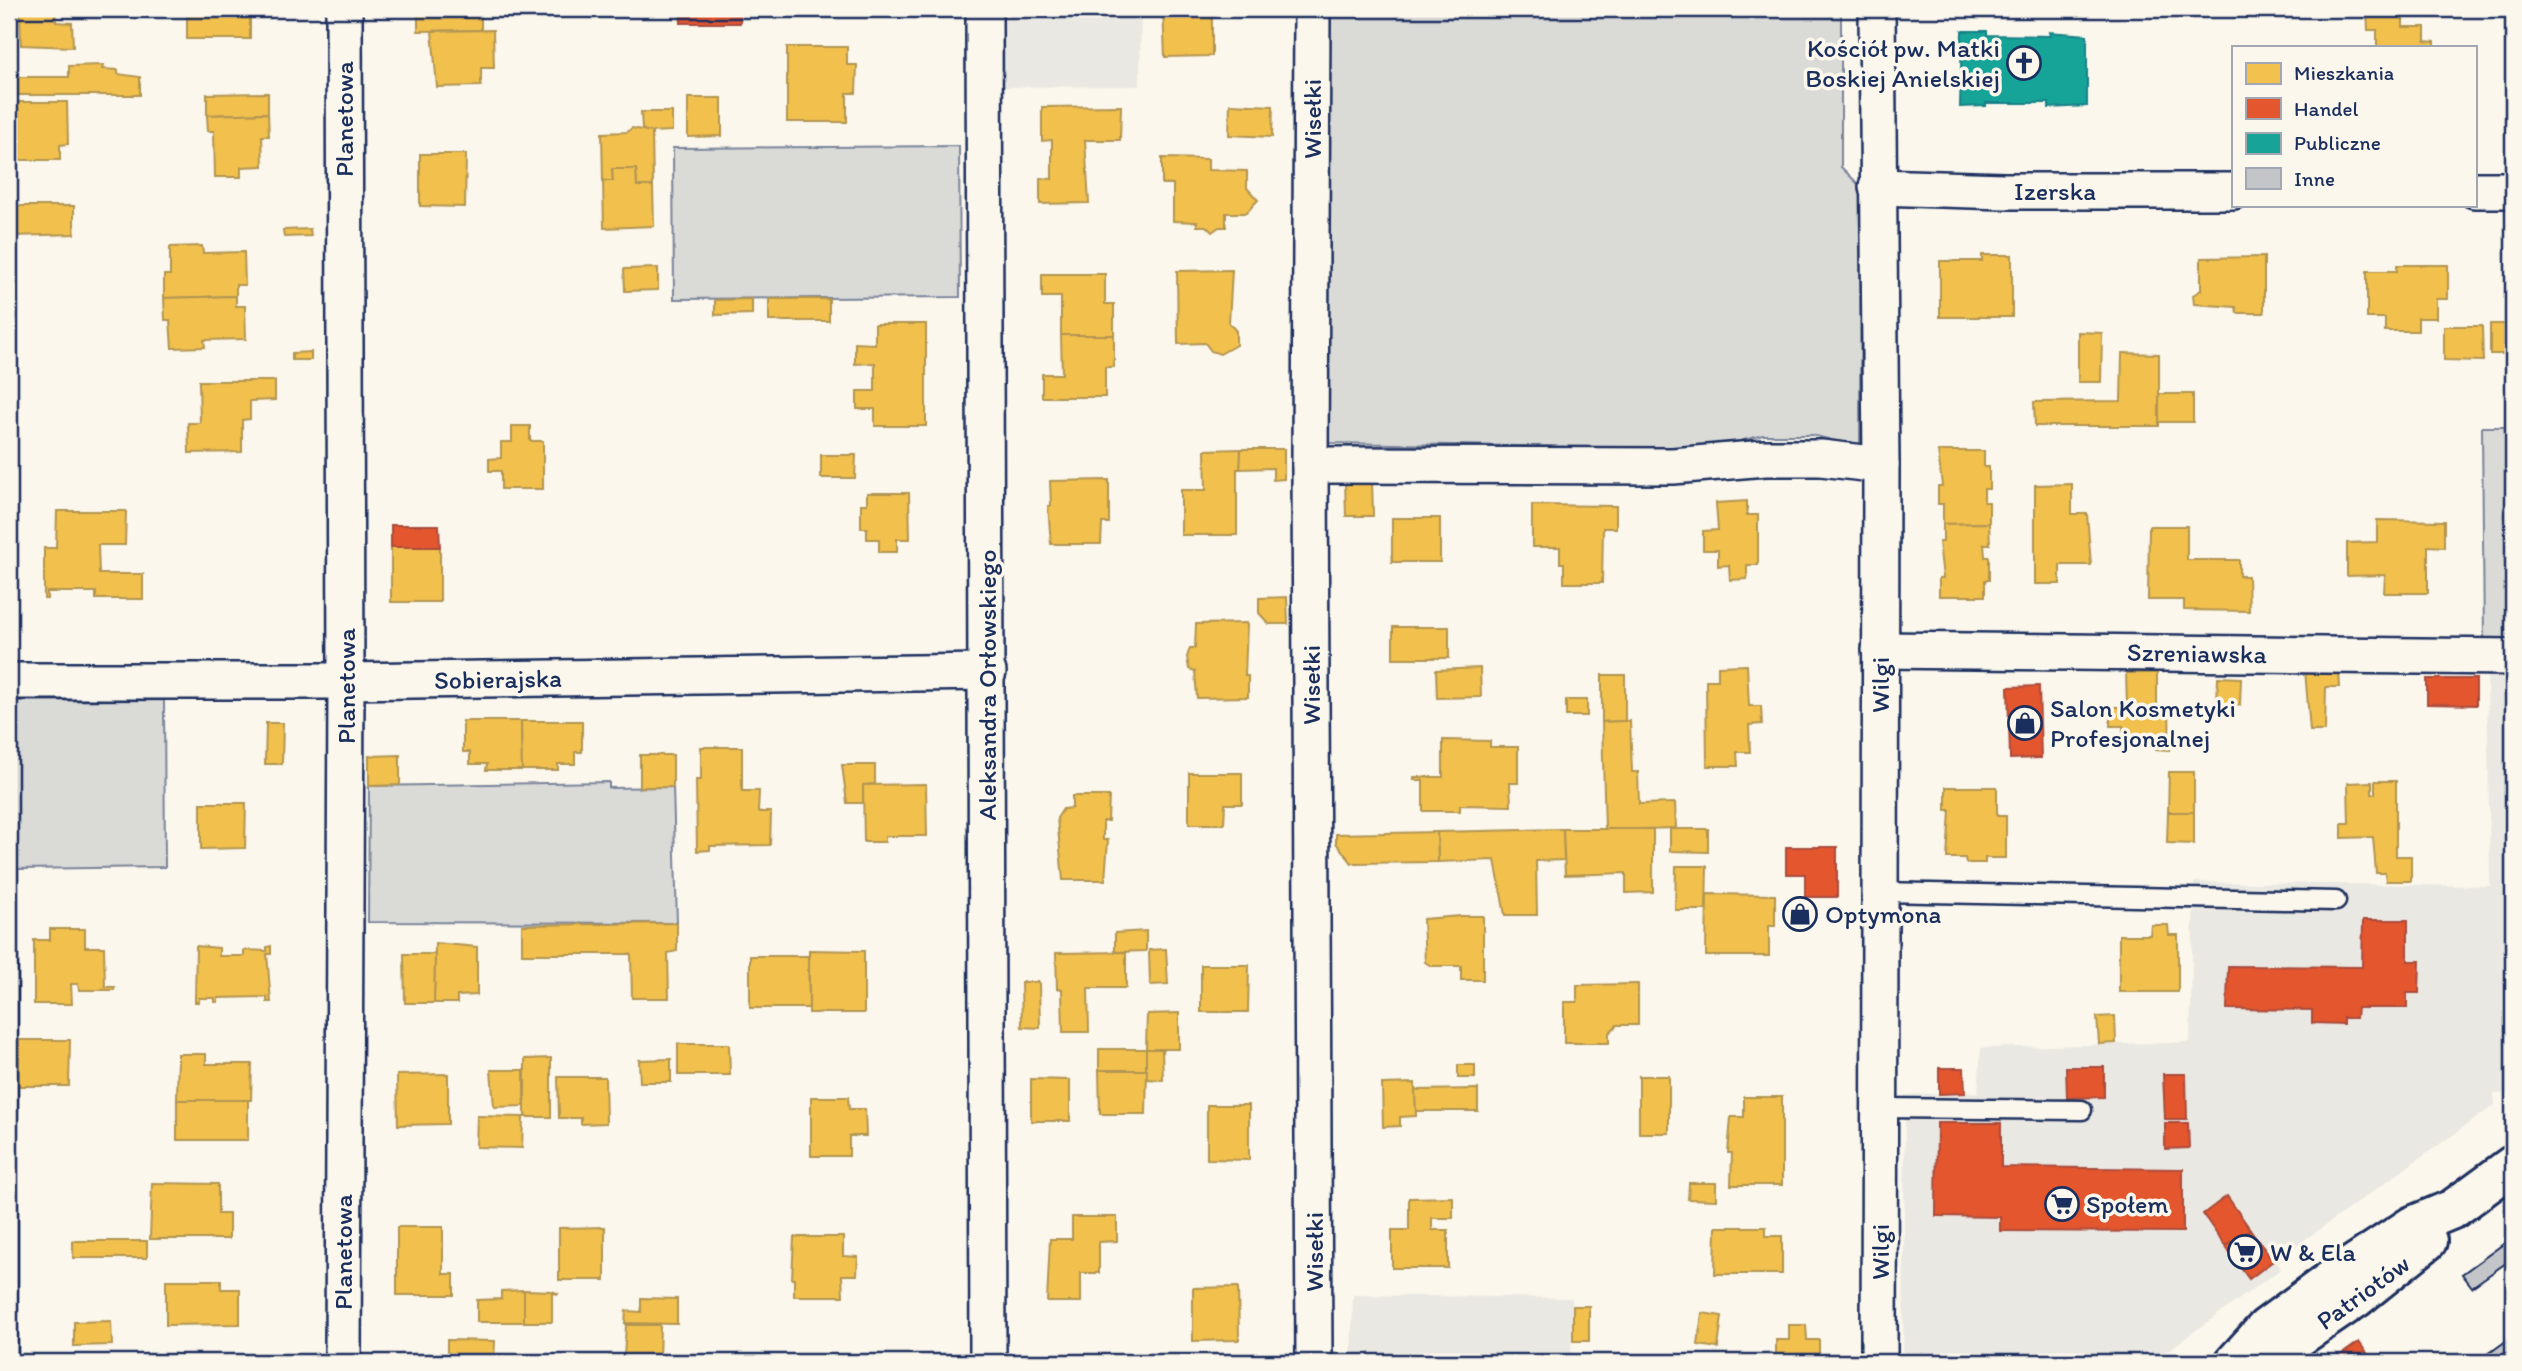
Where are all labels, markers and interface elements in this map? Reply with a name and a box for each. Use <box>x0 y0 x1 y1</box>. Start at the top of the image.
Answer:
place label: Kościół pw. Matki Boskiej Anielskiej <box>1805 32 2000 94</box>
church icon: Kościół pw. Matki Boskiej Anielskiej <box>2005 44 2043 82</box>
legend <box>2232 46 2476 206</box>
text: Mieszkania <box>2294 60 2394 85</box>
street label: Planetowa <box>328 61 360 177</box>
street label: Wisełki <box>1296 79 1328 159</box>
text: Handel <box>2294 96 2359 121</box>
text: Publiczne <box>2294 130 2381 155</box>
text: Inne <box>2294 166 2335 191</box>
street label: Izerska <box>2014 175 2096 207</box>
street label: Aleksandra Orłowskiego <box>971 550 1003 820</box>
street label: Planetowa <box>330 628 362 744</box>
street label: Szreniawska <box>2127 636 2268 670</box>
street label: Wisełki <box>1295 645 1327 725</box>
street label: Wilgi <box>1864 657 1896 713</box>
street label: Sobierajska <box>434 662 562 696</box>
place label: Salon Kosmetyki Profesjonalnej <box>2050 692 2236 754</box>
shop icon: Salon Kosmetyki Profesjonalnej <box>2006 704 2044 742</box>
shop icon: Optymona <box>1781 895 1819 933</box>
place label: Optymona <box>1825 898 1942 930</box>
supermarket icon: Społem <box>2043 1185 2081 1223</box>
place label: Społem <box>2086 1188 2168 1220</box>
street label: Planetowa <box>327 1194 359 1310</box>
street label: Wisełki <box>1298 1212 1330 1292</box>
street label: Wilgi <box>1864 1224 1896 1280</box>
supermarket icon: W & Ela <box>2226 1233 2264 1271</box>
place label: W & Ela <box>2270 1236 2356 1268</box>
street label: Patriotów <box>2310 1247 2416 1337</box>

